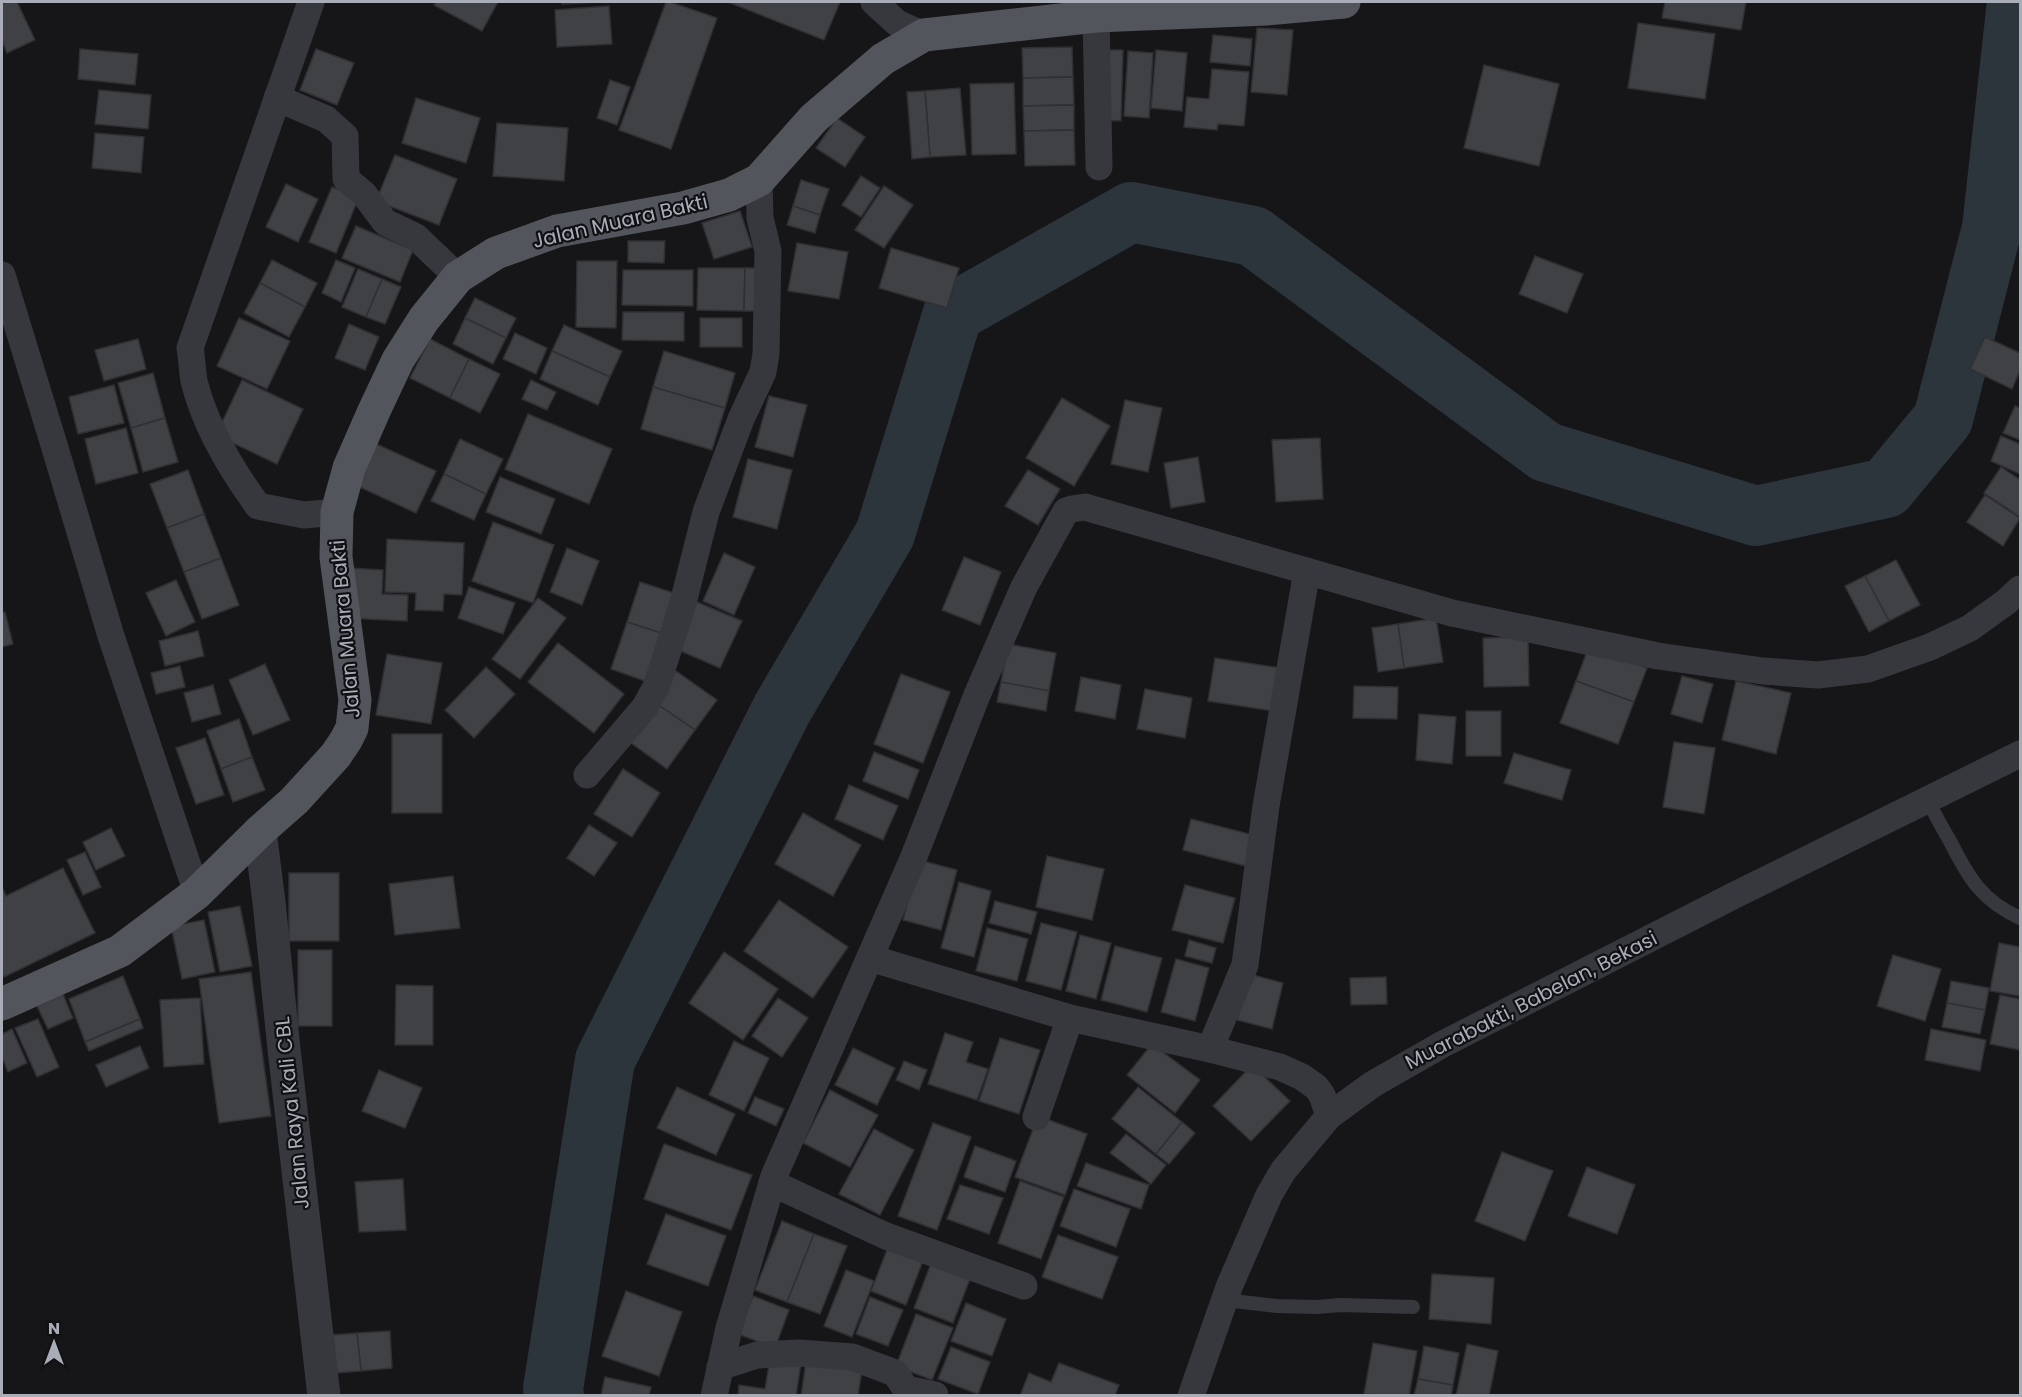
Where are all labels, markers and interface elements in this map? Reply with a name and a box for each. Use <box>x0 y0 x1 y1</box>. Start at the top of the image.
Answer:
street label: Jalan Muara Bakti <box>530 187 710 255</box>
street label: Jalan Muara Bakti <box>323 539 367 719</box>
street label: Muarabakti, Babelan, Bekasi <box>1400 924 1662 1076</box>
street label: Jalan Raya Kali CBL <box>268 1015 316 1211</box>
north arrow <box>24 1313 84 1373</box>
text: N <box>48 1317 60 1340</box>

